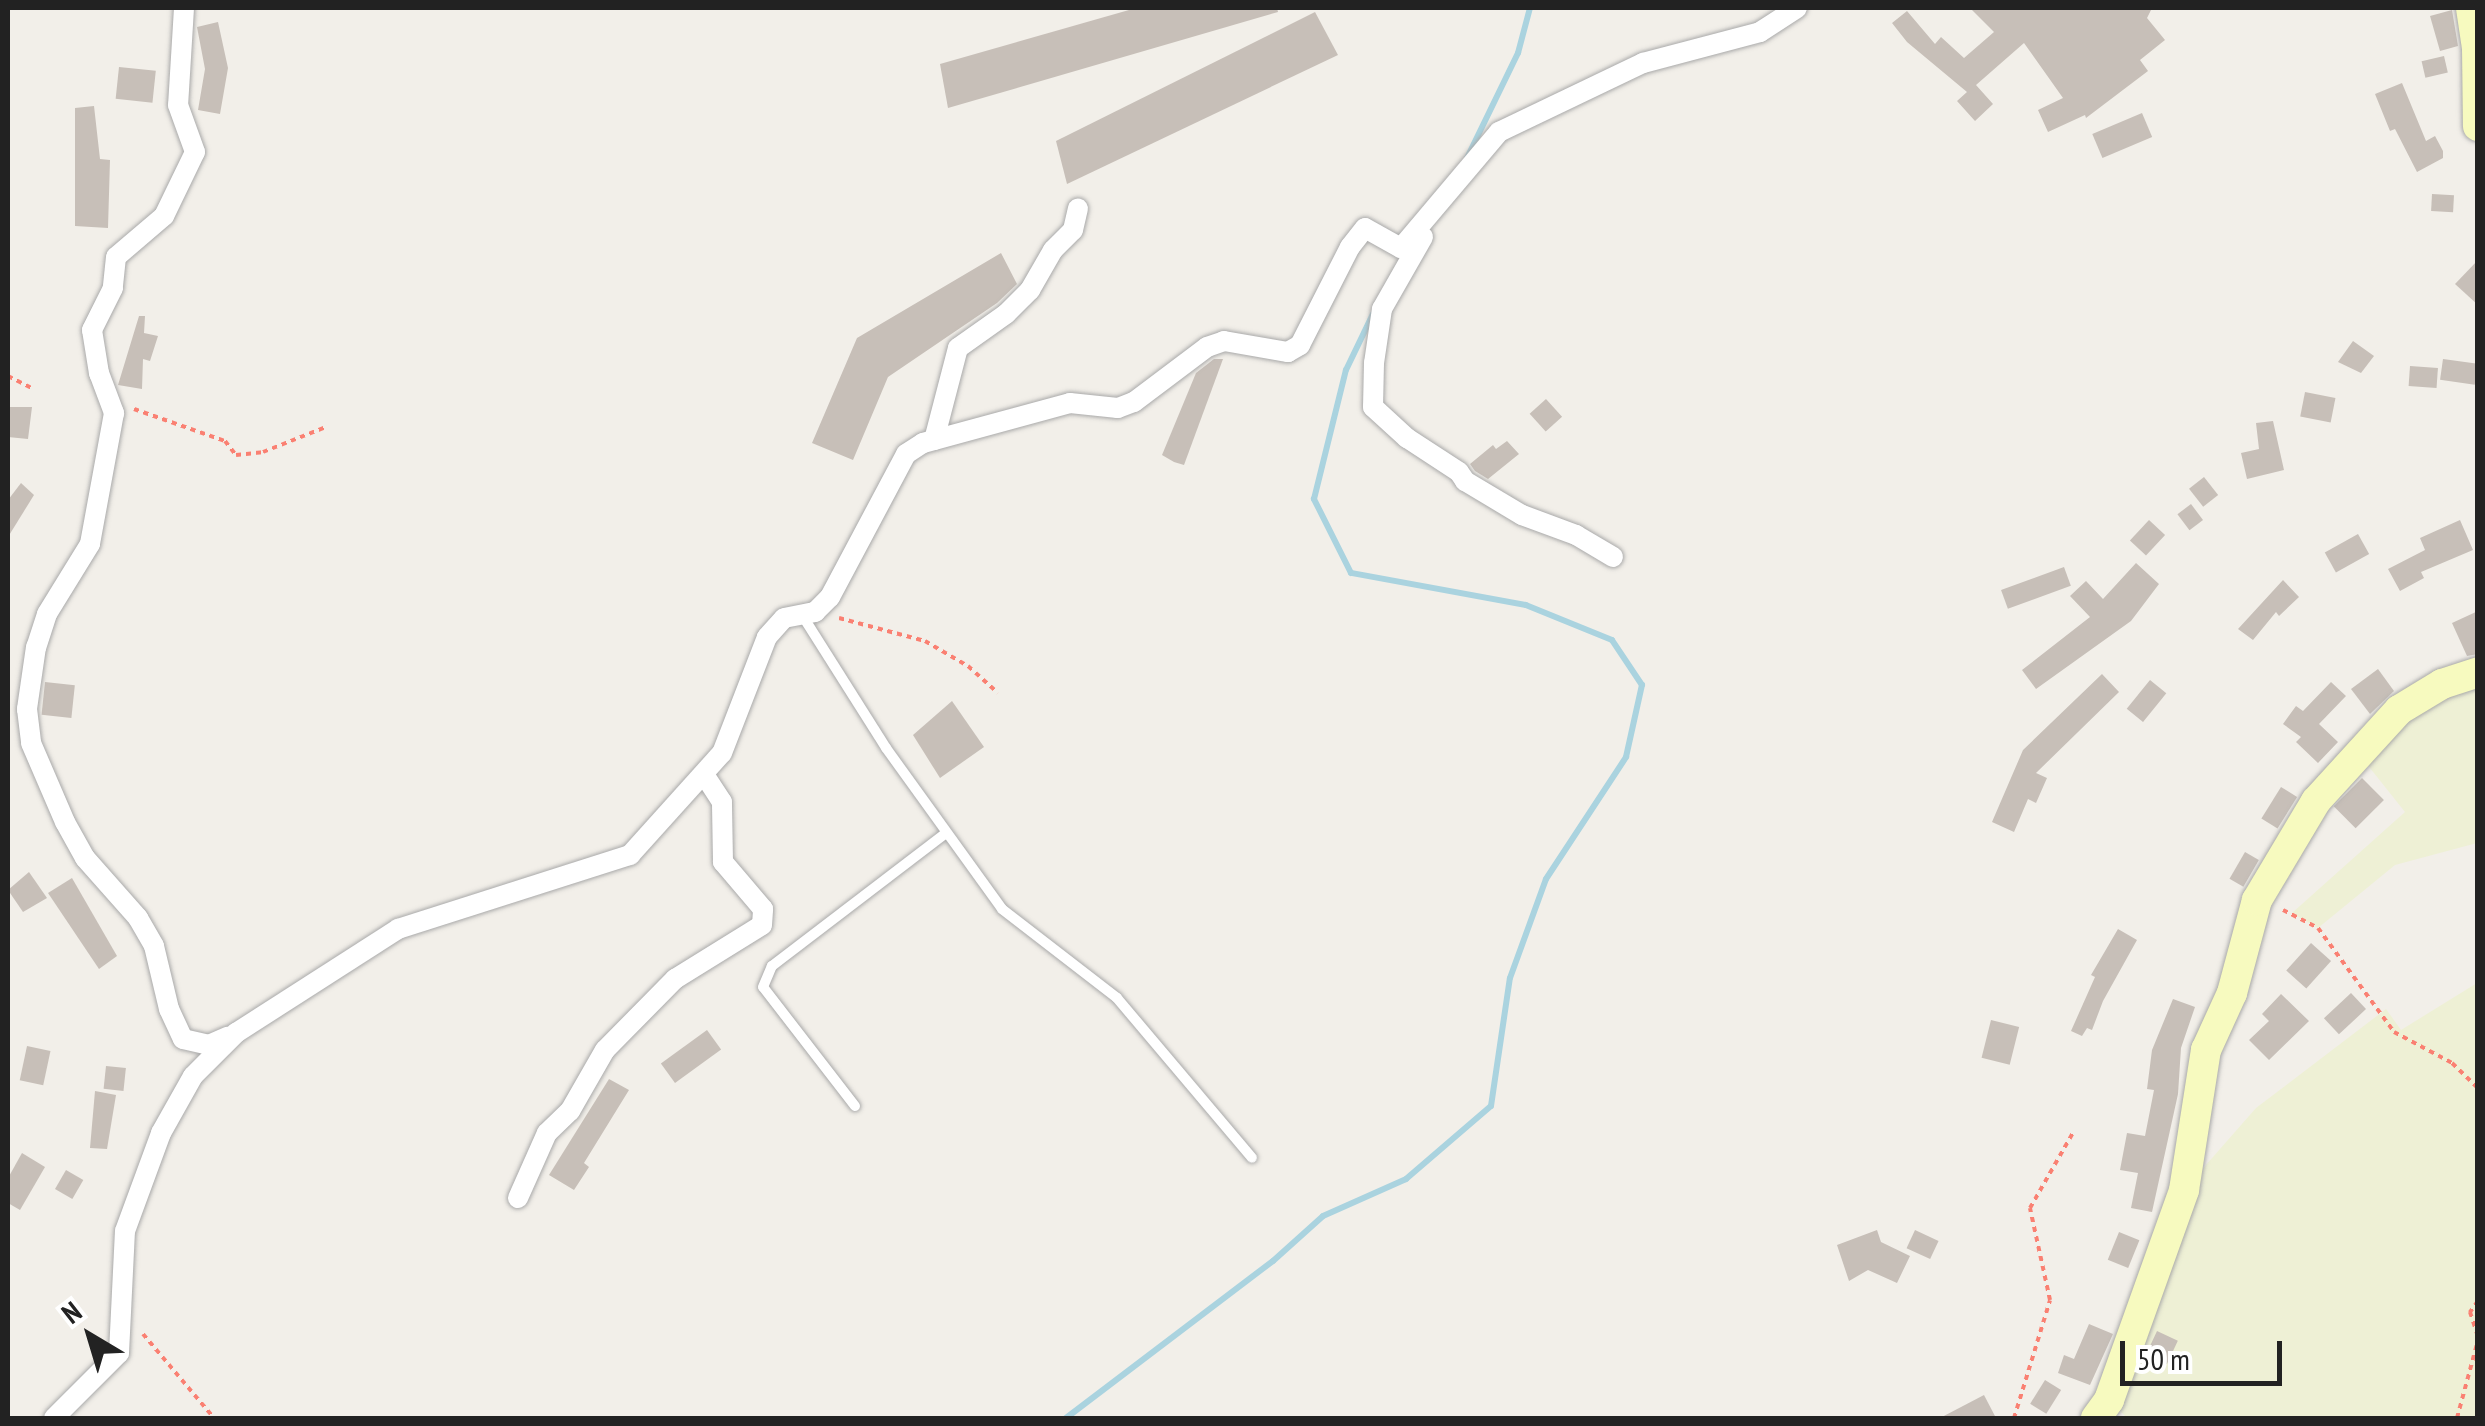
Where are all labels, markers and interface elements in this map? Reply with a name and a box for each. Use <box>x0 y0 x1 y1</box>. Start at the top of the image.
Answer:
north arrow <box>40 1286 140 1386</box>
text: N <box>54 1293 89 1331</box>
scale bar <box>2125 1321 2288 1383</box>
text: 50 m <box>2137 1339 2190 1378</box>

